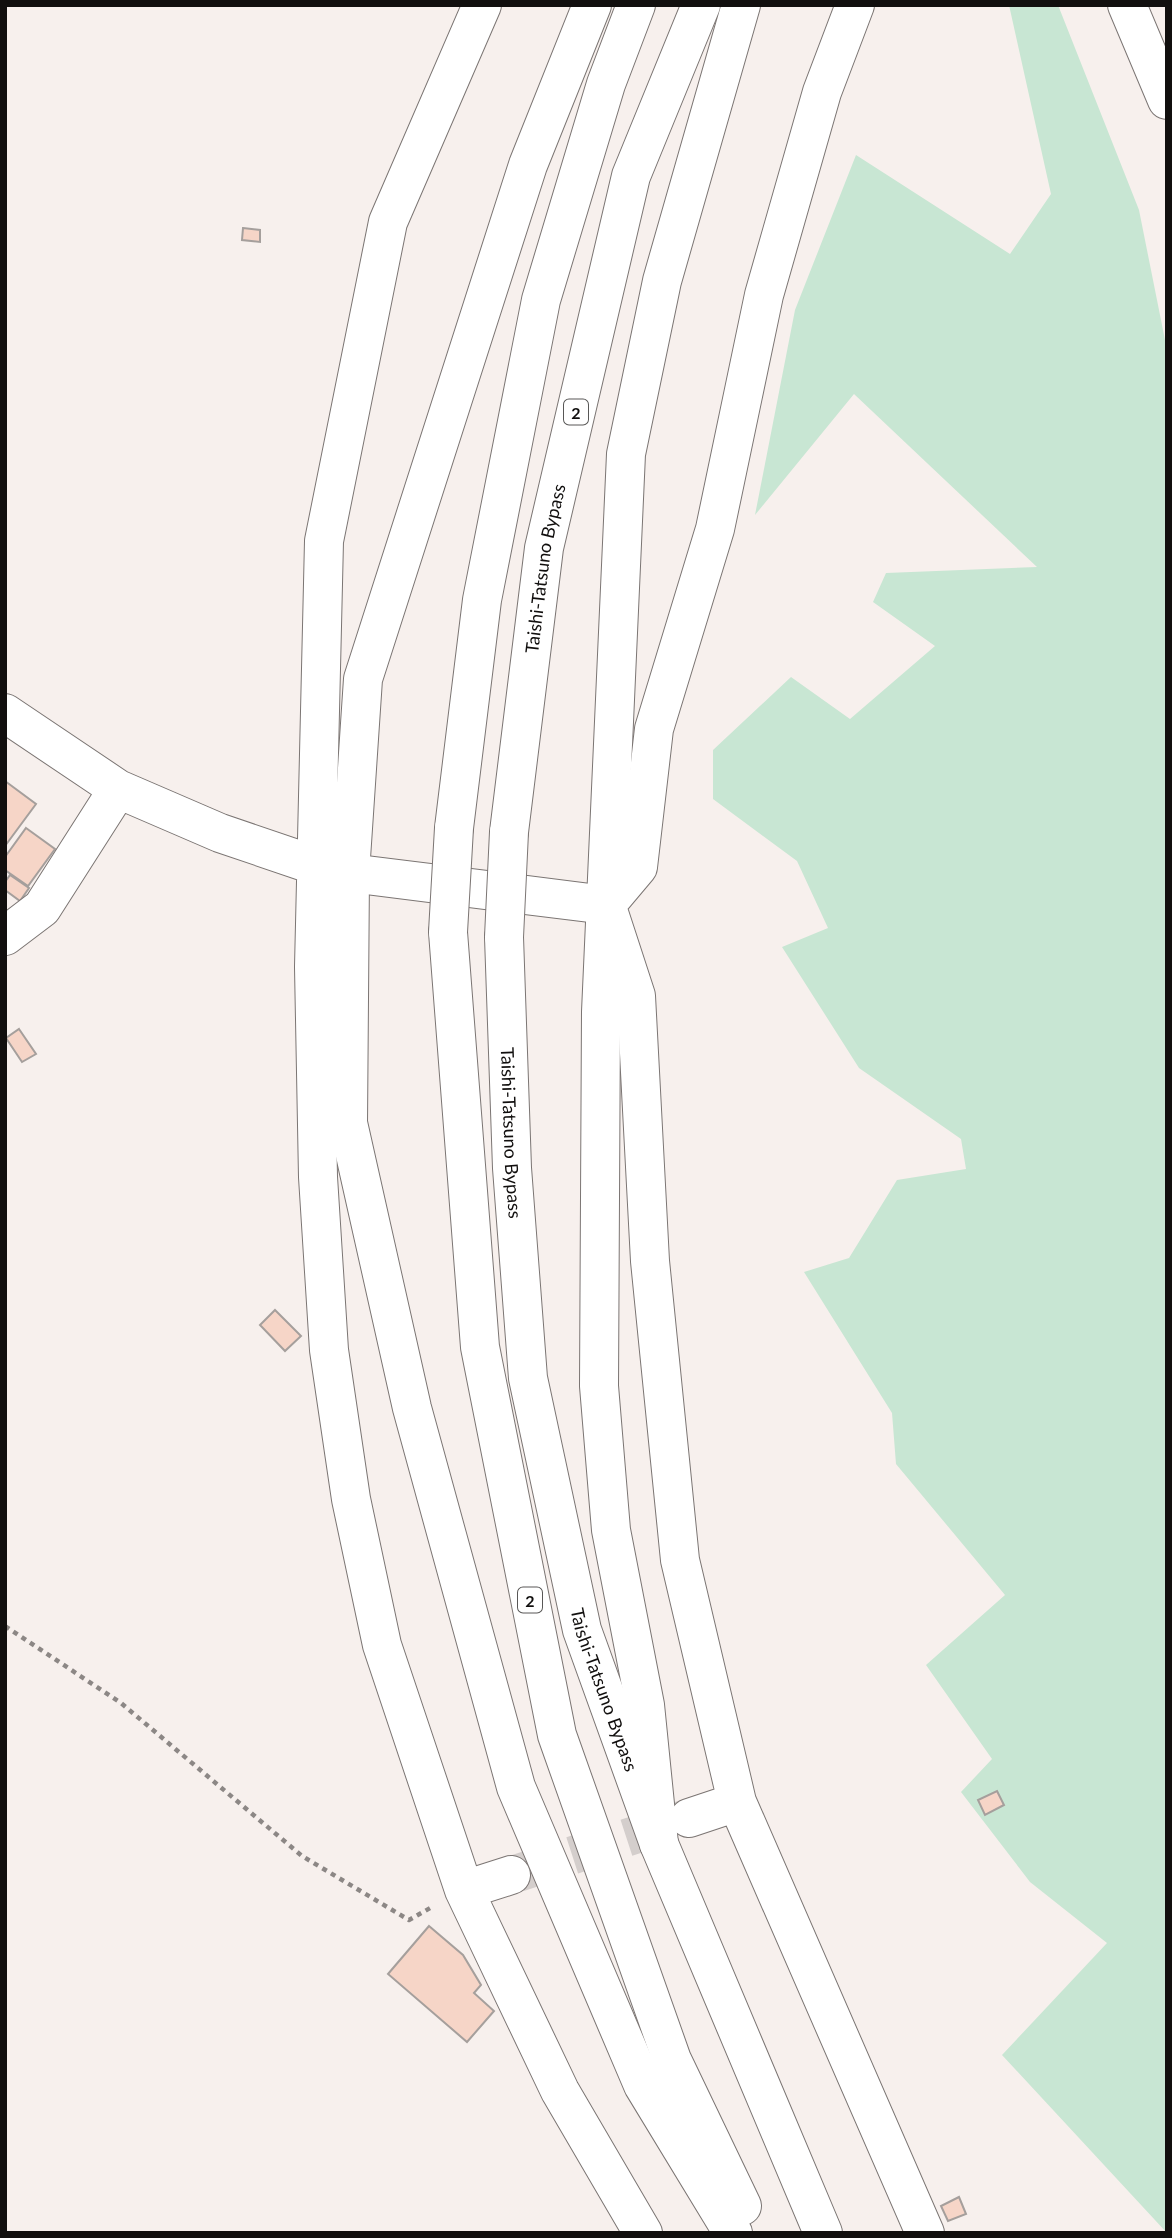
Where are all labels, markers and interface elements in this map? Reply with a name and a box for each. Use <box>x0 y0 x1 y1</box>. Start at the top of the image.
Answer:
road number: 2 <box>564 400 588 424</box>
street label: Taishi-Tatsuno Bypass <box>520 481 570 654</box>
street label: Taishi-Tatsuno Bypass <box>497 1047 527 1220</box>
road number: 2 <box>518 1588 542 1612</box>
street label: Taishi-Tatsuno Bypass <box>567 1606 643 1774</box>

